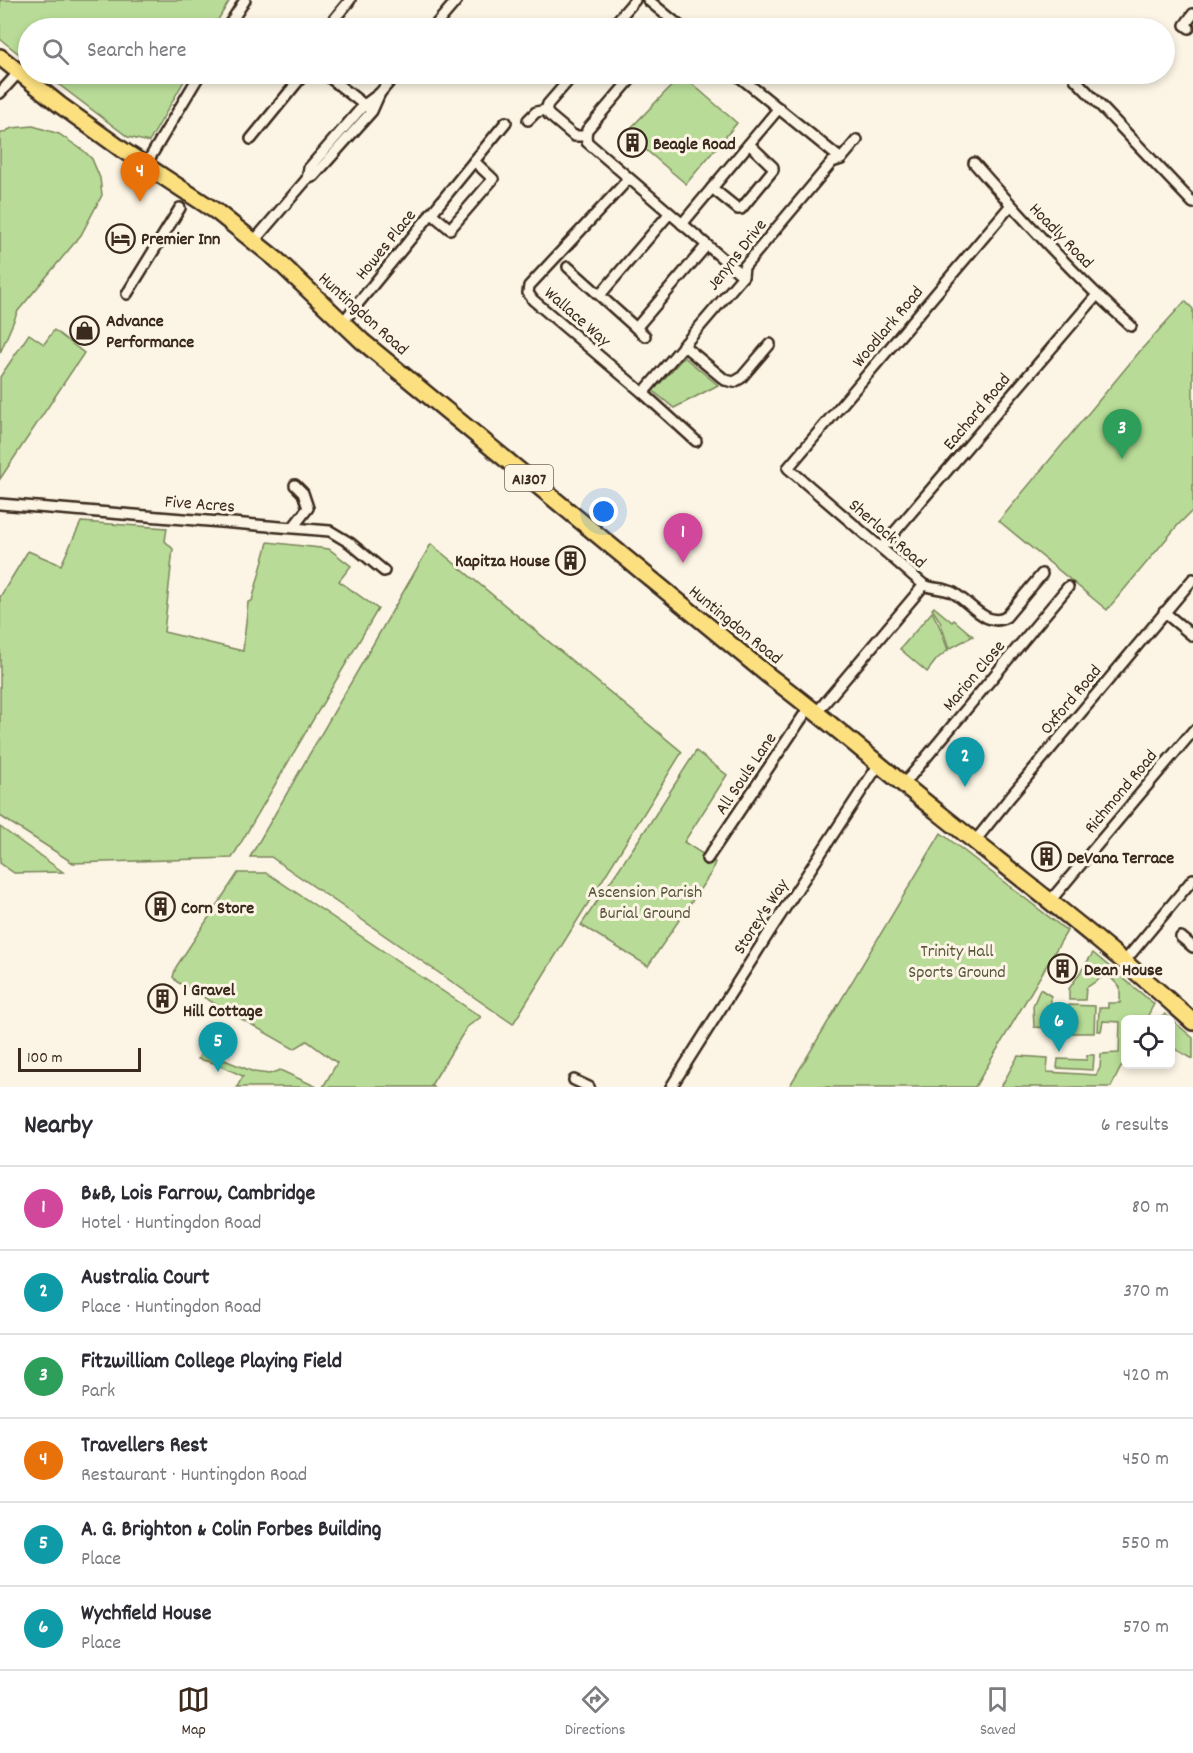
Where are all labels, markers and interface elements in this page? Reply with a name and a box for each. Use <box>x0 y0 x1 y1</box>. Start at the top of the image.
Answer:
search box <box>18 18 1175 84</box>
icon: search <box>39 35 72 68</box>
text: Search here <box>87 36 186 67</box>
building icon: Beagle Road <box>616 127 648 159</box>
place label: Beagle Road <box>653 133 736 158</box>
pin: 4 <box>120 152 160 202</box>
street label: Hoadly Road <box>1022 198 1098 275</box>
street label: Howes Place <box>351 205 423 286</box>
street label: Jenyns Drive <box>702 214 774 297</box>
hotel icon: Premier Inn <box>104 222 136 254</box>
place label: Premier Inn <box>141 228 220 253</box>
street label: Huntingdon Road <box>312 267 413 362</box>
street label: Wallace Way <box>538 282 616 354</box>
street label: Woodlark Road <box>847 282 930 374</box>
place label: Advance Performance <box>106 310 194 356</box>
shop icon: Advance Performance <box>69 314 101 346</box>
street label: Eachard Road <box>938 369 1018 456</box>
pin: 3 <box>1102 410 1142 459</box>
road number: A1307 <box>505 465 553 491</box>
street label: Five Acres <box>164 491 236 520</box>
street label: Sherlock Road <box>842 494 931 576</box>
your location <box>589 497 618 526</box>
pin: 1 <box>664 514 702 563</box>
building icon: Kapitza House <box>555 544 587 576</box>
place label: Kapitza House <box>455 550 550 575</box>
street label: Huntingdon Road <box>682 580 787 672</box>
street label: Marion Close <box>938 636 1012 718</box>
street label: Oxford Road <box>1035 660 1109 741</box>
street label: All Souls Lane <box>710 728 784 820</box>
pin: 2 <box>946 738 984 787</box>
street label: Richmond Road <box>1079 745 1164 840</box>
building icon: DeVana Terrace <box>1030 841 1062 873</box>
place label: DeVana Terrace <box>1067 847 1174 872</box>
street label: Storey's Way <box>728 874 796 960</box>
park label: Ascension Parish Burial Ground <box>588 881 702 927</box>
building icon: Corn Store <box>144 891 176 923</box>
place label: Corn Store <box>181 897 254 922</box>
park label: Trinity Hall Sports Ground <box>908 940 1006 986</box>
building icon: Dean House <box>1047 953 1079 985</box>
place label: Dean House <box>1084 959 1163 984</box>
place label: 1 Gravel Hill Cottage <box>183 979 263 1025</box>
building icon: 1 Gravel Hill Cottage <box>146 983 178 1015</box>
pin: 6 <box>1040 1002 1078 1052</box>
map controls <box>1121 1015 1175 1069</box>
button: locate <box>1121 1015 1175 1069</box>
pin: 5 <box>198 1022 238 1072</box>
scale bar <box>18 1045 141 1072</box>
text: 100 m <box>27 1047 63 1070</box>
text: Nearby <box>24 1108 92 1145</box>
text: 6 results <box>1101 1112 1169 1140</box>
text: B&B, Lois Farrow, Cambridge <box>81 1179 315 1210</box>
text: 1 <box>41 1194 46 1222</box>
text: 80 m <box>1132 1194 1169 1222</box>
text: Hotel · Huntingdon Road <box>81 1210 261 1238</box>
text: Australia Court <box>81 1263 209 1294</box>
text: 2 <box>39 1278 48 1306</box>
text: 370 m <box>1123 1278 1169 1306</box>
text: Place · Huntingdon Road <box>81 1294 261 1322</box>
text: Fitzwilliam College Playing Field <box>81 1347 342 1378</box>
text: 3 <box>39 1362 48 1390</box>
text: 420 m <box>1123 1362 1169 1390</box>
text: Park <box>81 1378 115 1406</box>
text: Travellers Rest <box>81 1431 208 1462</box>
text: 4 <box>39 1446 48 1474</box>
text: 450 m <box>1122 1446 1169 1474</box>
text: Restaurant · Huntingdon Road <box>81 1462 307 1490</box>
text: A. G. Brighton & Colin Forbes Building <box>81 1515 381 1546</box>
text: 5 <box>39 1530 48 1558</box>
text: 550 m <box>1121 1530 1169 1558</box>
text: Place <box>81 1546 121 1574</box>
text: Wychfield House <box>81 1599 211 1630</box>
text: 6 <box>39 1614 48 1642</box>
text: 570 m <box>1123 1614 1169 1642</box>
text: Place <box>81 1630 121 1658</box>
tab: Map <box>177 1683 210 1742</box>
tab: Directions <box>565 1683 625 1742</box>
tab: Saved <box>980 1683 1016 1742</box>

